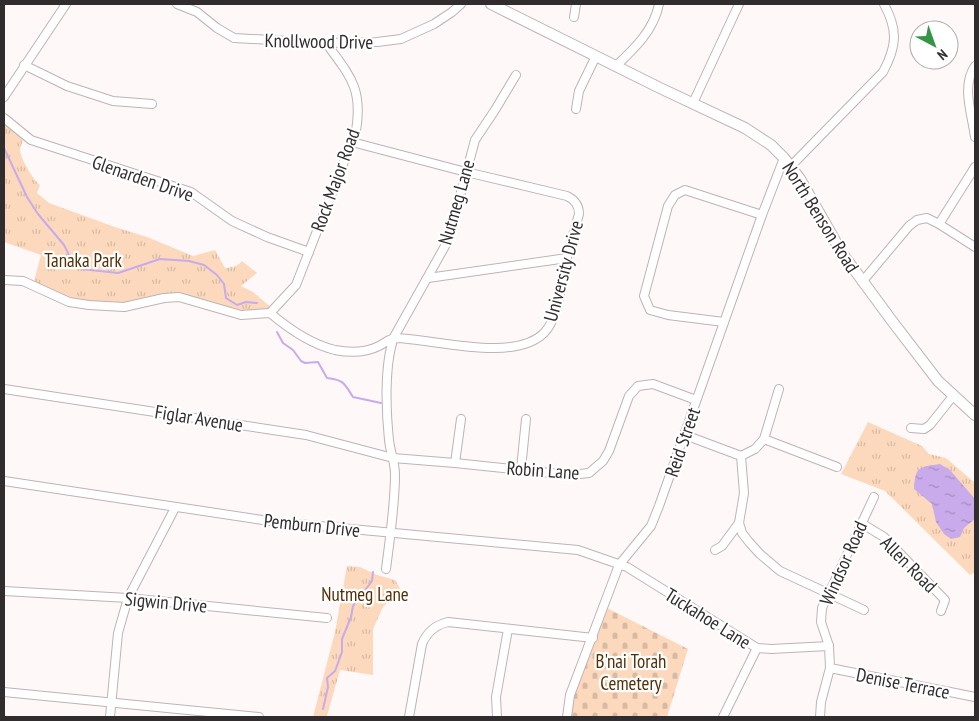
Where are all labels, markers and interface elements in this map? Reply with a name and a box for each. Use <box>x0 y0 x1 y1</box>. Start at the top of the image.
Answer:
north arrow <box>909 20 959 70</box>
street label: Knollwood Drive <box>264 28 374 54</box>
text: N <box>934 46 951 64</box>
street label: Rock Major Road <box>305 125 365 235</box>
street label: Glenarden Drive <box>89 149 197 207</box>
street label: Nutmeg Lane <box>432 157 480 247</box>
street label: North Benson Road <box>777 157 865 277</box>
street label: University Drive <box>538 218 588 324</box>
park label: Tanaka Park <box>44 248 122 272</box>
street label: Figlar Avenue <box>153 399 245 437</box>
street label: Reid Street <box>659 403 705 480</box>
street label: Robin Lane <box>506 455 580 485</box>
street label: Pemburn Drive <box>263 508 362 542</box>
street label: Windsor Road <box>814 517 872 609</box>
street label: Allen Road <box>876 531 942 597</box>
park label: Nutmeg Lane <box>321 582 409 606</box>
street label: Tuckahoe Lane <box>661 582 755 654</box>
street label: Sigwin Drive <box>124 586 208 618</box>
park label: B'nai Torah Cemetery <box>596 649 666 695</box>
street label: Denise Terrace <box>854 662 952 704</box>

